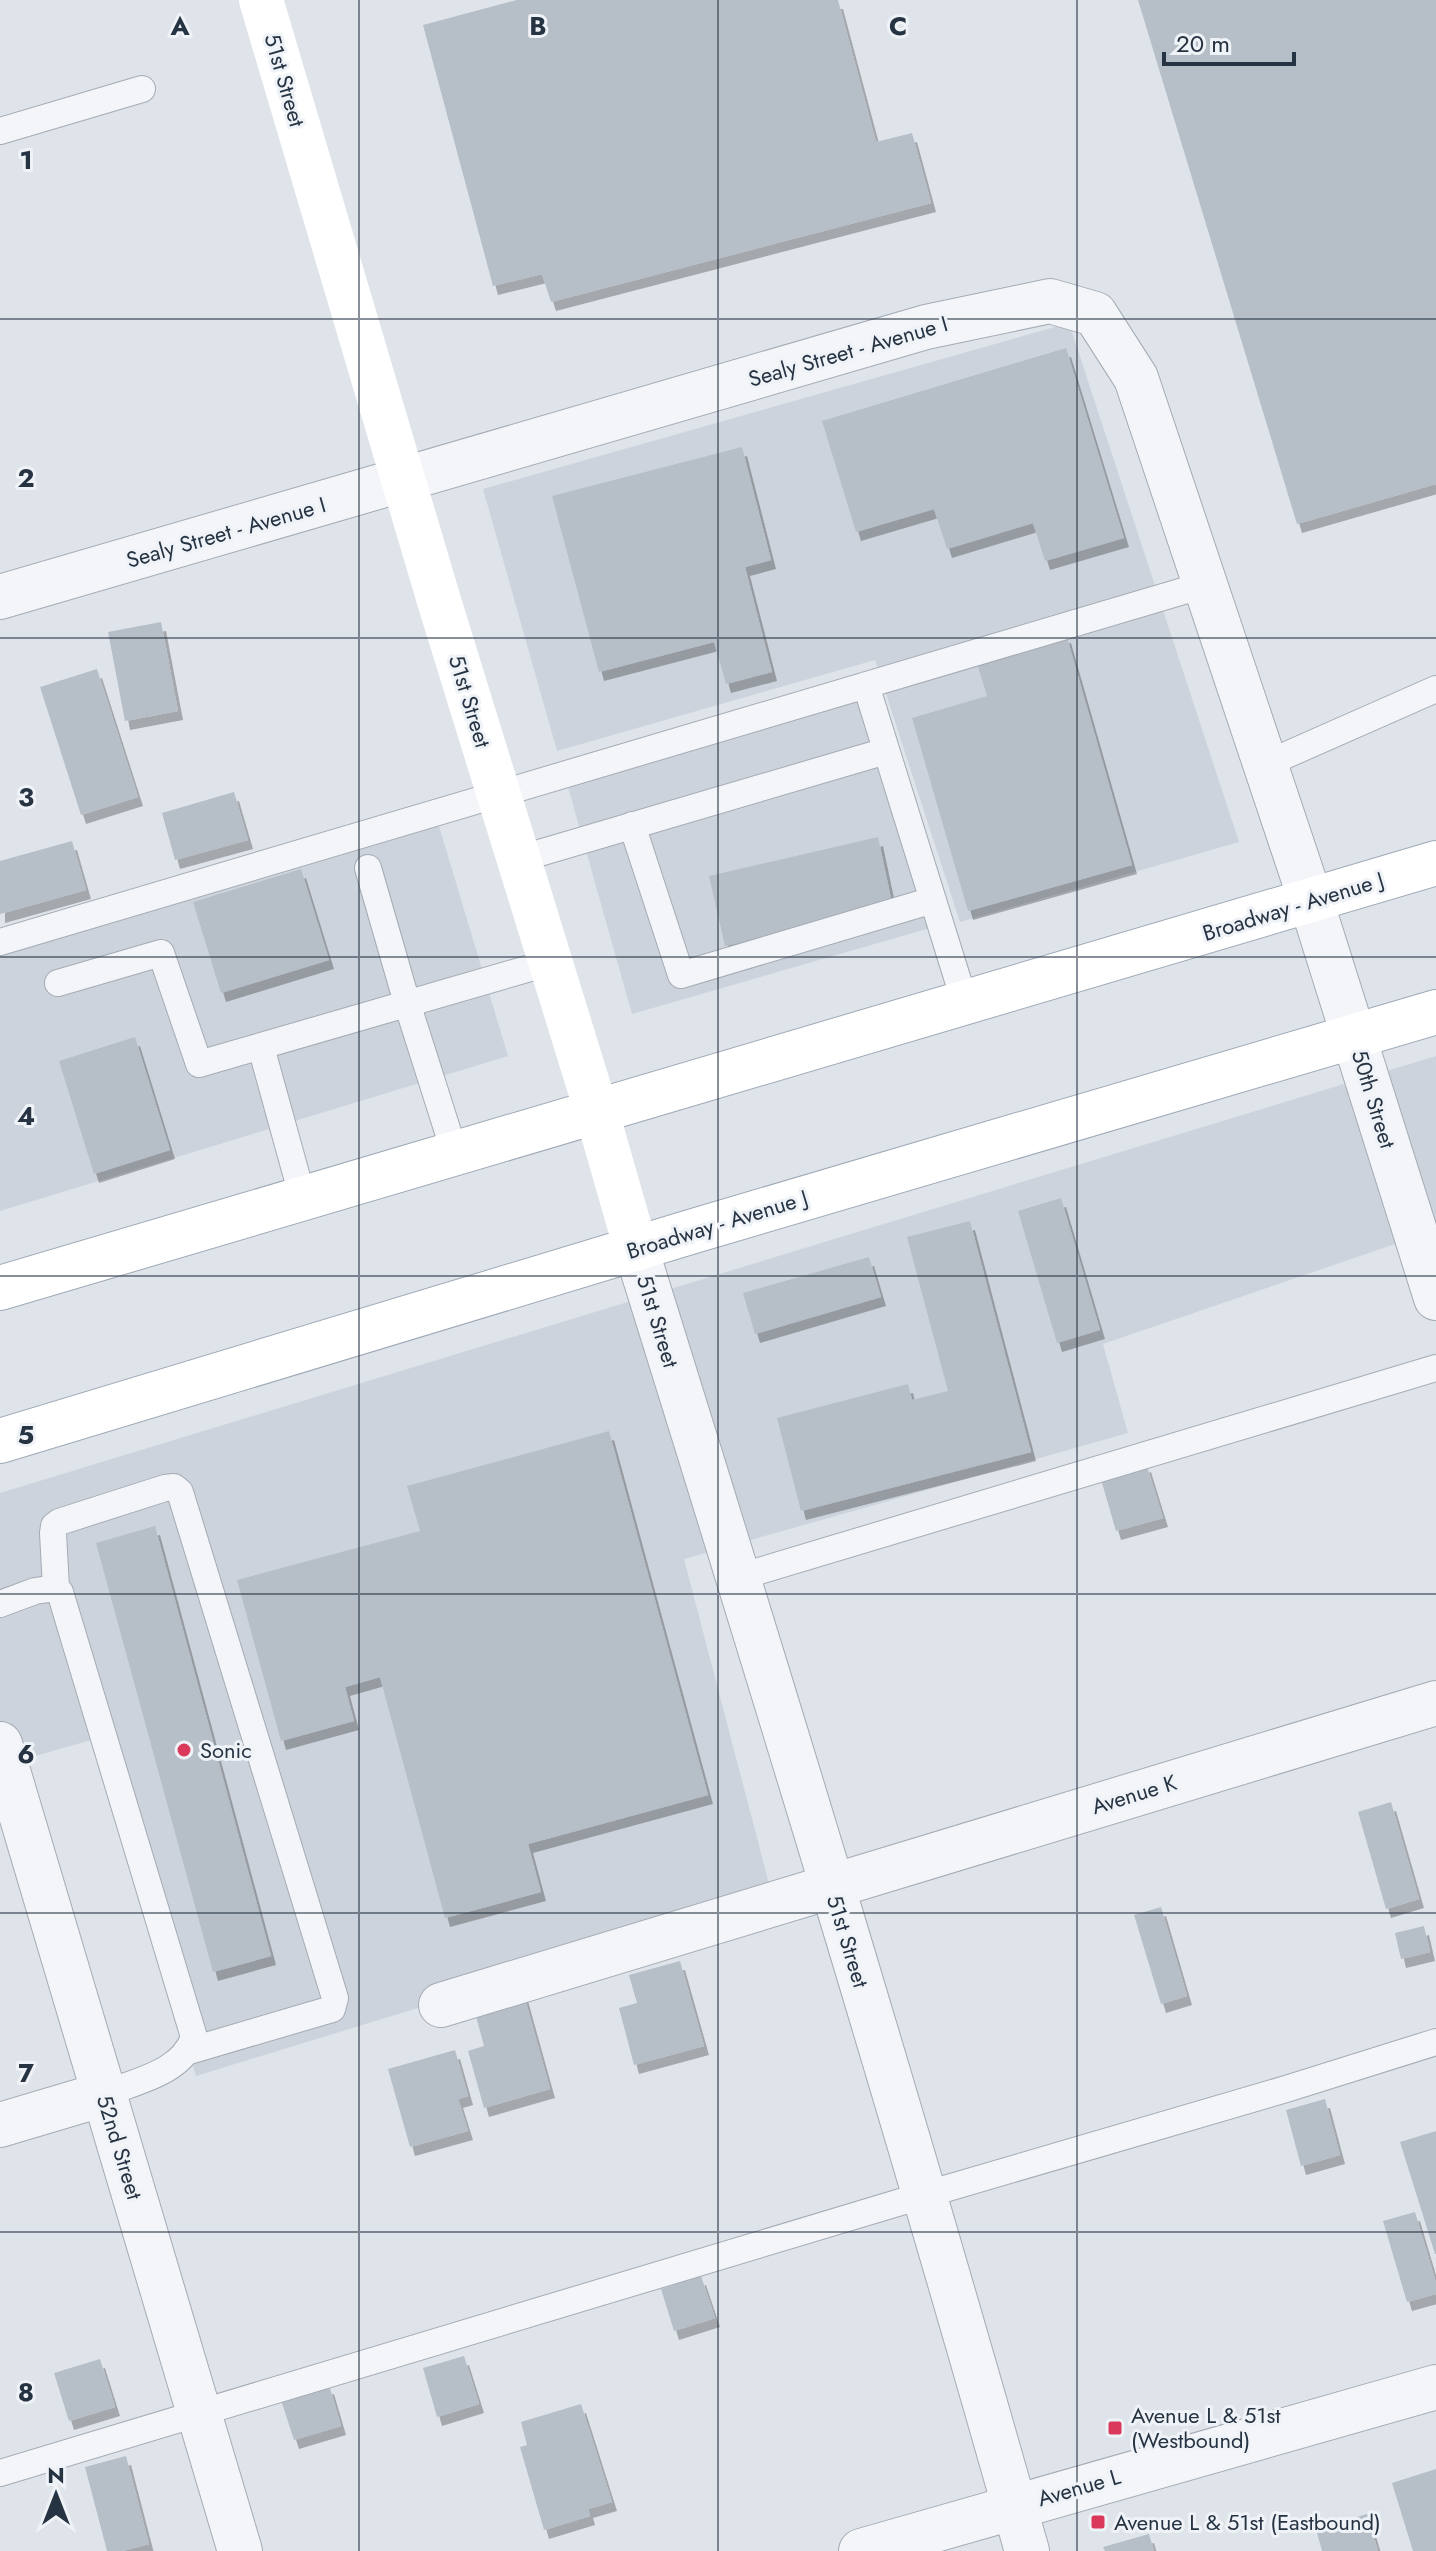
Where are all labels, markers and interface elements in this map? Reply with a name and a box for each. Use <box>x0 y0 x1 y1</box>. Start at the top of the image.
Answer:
text: A <box>169 7 190 45</box>
text: B <box>529 7 547 45</box>
text: C <box>889 7 907 45</box>
scale bar <box>1164 16 1294 66</box>
text: 20 m <box>1176 26 1230 61</box>
street label: 51st Street <box>256 30 314 131</box>
text: 1 <box>19 141 33 179</box>
street label: Sealy Street - Avenue I <box>745 307 951 395</box>
text: 2 <box>17 459 35 497</box>
street label: Sealy Street - Avenue I <box>123 488 329 576</box>
street label: 51st Street <box>441 651 499 752</box>
text: 3 <box>18 778 34 816</box>
street label: Broadway - Avenue J <box>1198 863 1388 949</box>
street label: 50th Street <box>1344 1046 1404 1153</box>
text: 4 <box>17 1097 35 1135</box>
street label: Broadway - Avenue J <box>622 1181 812 1267</box>
street label: 51st Street <box>629 1271 687 1372</box>
text: 5 <box>18 1416 34 1454</box>
place label: Sonic <box>200 1734 252 1766</box>
text: 6 <box>17 1735 35 1773</box>
marker: Sonic <box>175 1741 193 1759</box>
street label: Avenue K <box>1087 1766 1181 1822</box>
street label: 51st Street <box>819 1891 877 1992</box>
text: 7 <box>18 2054 34 2092</box>
street label: 52nd Street <box>89 2091 151 2204</box>
text: 8 <box>18 2373 34 2411</box>
place label: Avenue L & 51st (Westbound) <box>1131 2399 1281 2456</box>
marker: Avenue L & 51st (Westbound) <box>1106 2419 1124 2437</box>
north arrow <box>16 2455 96 2535</box>
text: N <box>47 2459 65 2491</box>
street label: Avenue L <box>1034 2460 1124 2514</box>
place label: Avenue L & 51st (Eastbound) <box>1114 2506 1381 2538</box>
marker: Avenue L & 51st (Eastbound) <box>1089 2513 1107 2531</box>

